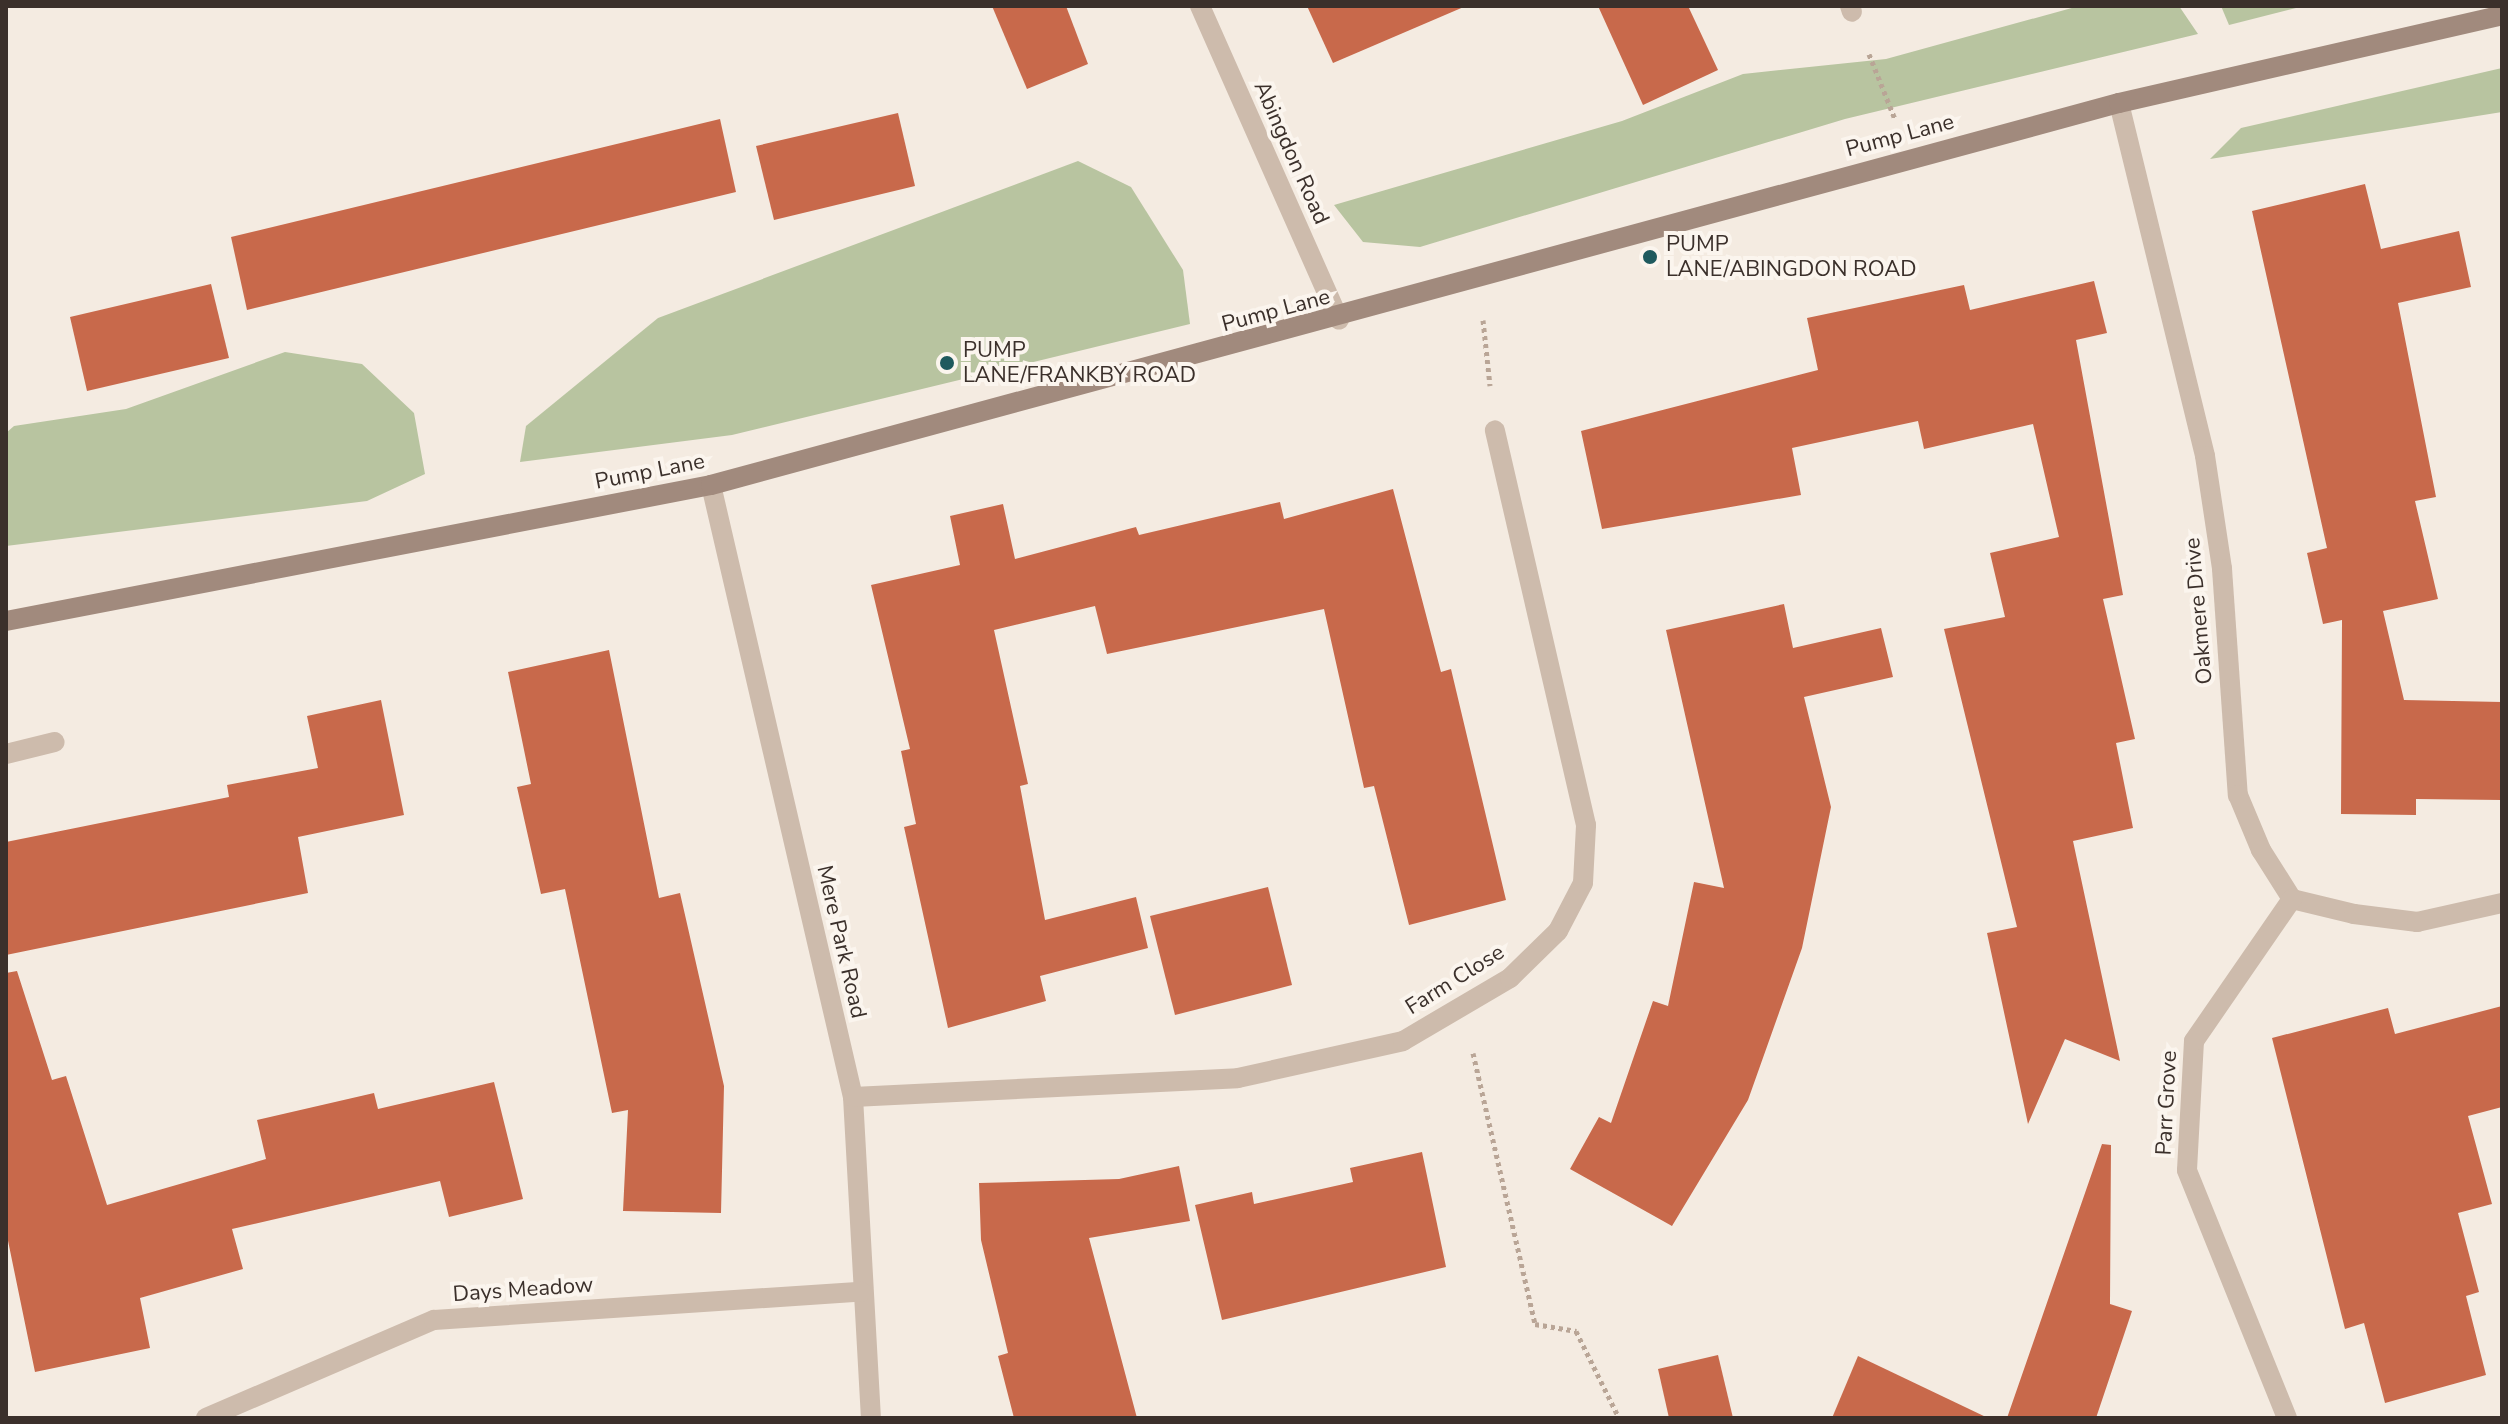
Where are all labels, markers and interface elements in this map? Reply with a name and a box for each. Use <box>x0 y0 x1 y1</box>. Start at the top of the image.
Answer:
street label: Abingdon Road <box>1248 77 1334 229</box>
street label: Pump Lane <box>1843 109 1957 163</box>
place label: PUMP LANE/ABINGDON ROAD <box>1666 231 1917 282</box>
marker: PUMP LANE/ABINGDON ROAD <box>1641 248 1659 266</box>
street label: Pump Lane <box>1219 284 1333 338</box>
place label: PUMP LANE/FRANKBY ROAD <box>963 337 1196 388</box>
marker: PUMP LANE/FRANKBY ROAD <box>938 354 956 372</box>
street label: Pump Lane <box>593 448 707 496</box>
street label: Oakmere Drive <box>2179 536 2219 686</box>
street label: Mere Park Road <box>811 863 871 1021</box>
street label: Farm Close <box>1401 939 1509 1021</box>
street label: Parr Grove <box>2151 1050 2183 1156</box>
street label: Days Meadow <box>452 1272 594 1308</box>

